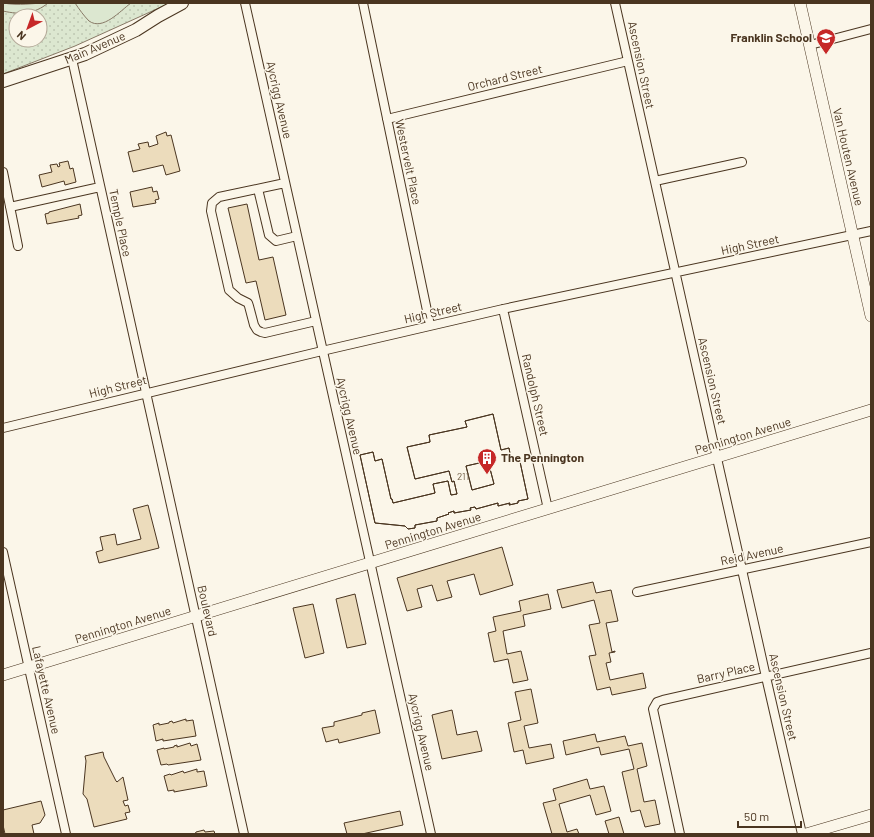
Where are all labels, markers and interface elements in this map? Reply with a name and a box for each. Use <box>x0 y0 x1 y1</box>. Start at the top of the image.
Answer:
north arrow <box>8 8 48 48</box>
street label: Ascension Street <box>626 20 658 110</box>
school or university icon: Franklin School <box>815 27 837 55</box>
street label: Main Avenue <box>62 28 127 66</box>
text: N <box>14 29 28 43</box>
place label: Franklin School <box>730 30 812 44</box>
street label: Aycrigg Avenue <box>264 60 296 140</box>
street label: Orchard Street <box>466 61 544 93</box>
street label: Van Houten Avenue <box>831 107 867 207</box>
street label: Westervelt Place <box>393 118 425 206</box>
street label: Temple Place <box>107 188 135 258</box>
street label: High Street <box>719 231 780 257</box>
street label: High Street <box>402 299 463 325</box>
street label: Ascension Street <box>696 336 730 426</box>
street label: Randolph Street <box>520 352 552 437</box>
street label: High Street <box>87 372 148 400</box>
street label: Aycrigg Avenue <box>334 376 366 456</box>
street label: Pennington Avenue <box>693 414 793 456</box>
building icon: The Pennington <box>476 447 498 475</box>
place label: The Pennington <box>501 450 584 464</box>
house number: 211 <box>457 470 469 482</box>
street label: Pennington Avenue <box>383 509 483 551</box>
street label: Reid Avenue <box>719 541 784 568</box>
street label: Boulevard <box>195 584 221 638</box>
street label: Pennington Avenue <box>73 603 173 645</box>
street label: Lafayette Avenue <box>30 644 64 735</box>
street label: Ascension Street <box>767 652 801 742</box>
street label: Barry Place <box>695 659 756 686</box>
street label: Aycrigg Avenue <box>406 692 438 772</box>
scale bar <box>738 803 801 829</box>
text: 50 m <box>744 809 769 823</box>

